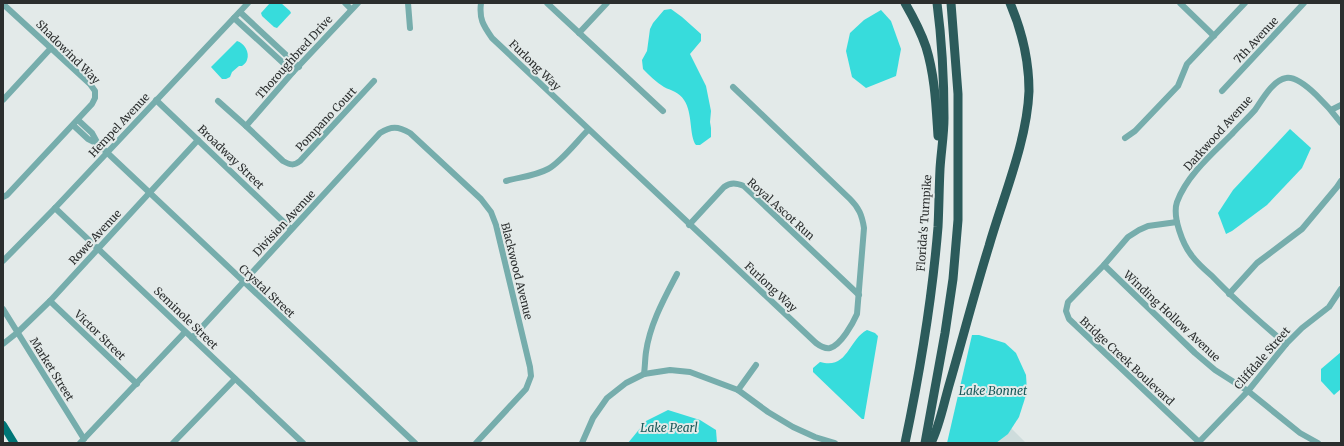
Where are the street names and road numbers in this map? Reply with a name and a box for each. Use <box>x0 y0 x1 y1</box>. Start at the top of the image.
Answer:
street label: Thoroughbred Drive <box>253 12 335 102</box>
street label: 7th Avenue <box>1231 14 1281 66</box>
street label: Shadowind Way <box>33 17 103 87</box>
street label: Furlong Way <box>506 37 564 94</box>
street label: Pompano Court <box>293 83 360 154</box>
street label: Hempel Avenue <box>86 90 152 160</box>
street label: Darkwood Avenue <box>1181 92 1256 173</box>
street label: Broadway Street <box>195 122 267 193</box>
street label: Florida's Turnpike <box>914 174 934 272</box>
street label: Royal Ascot Run <box>744 175 818 243</box>
street label: Division Avenue <box>250 187 318 259</box>
street label: Rowe Avenue <box>66 206 124 267</box>
street label: Blackwood Avenue <box>498 221 536 321</box>
street label: Furlong Way <box>742 259 801 315</box>
street label: Crystal Street <box>236 261 299 321</box>
street label: Winding Hollow Avenue <box>1120 267 1223 365</box>
street label: Seminole Street <box>151 284 221 353</box>
street label: Victor Street <box>71 306 129 363</box>
street label: Bridge Creek Boulevard <box>1077 314 1177 409</box>
street label: Cliffdale Street <box>1231 323 1293 392</box>
street label: Market Street <box>27 335 77 404</box>

